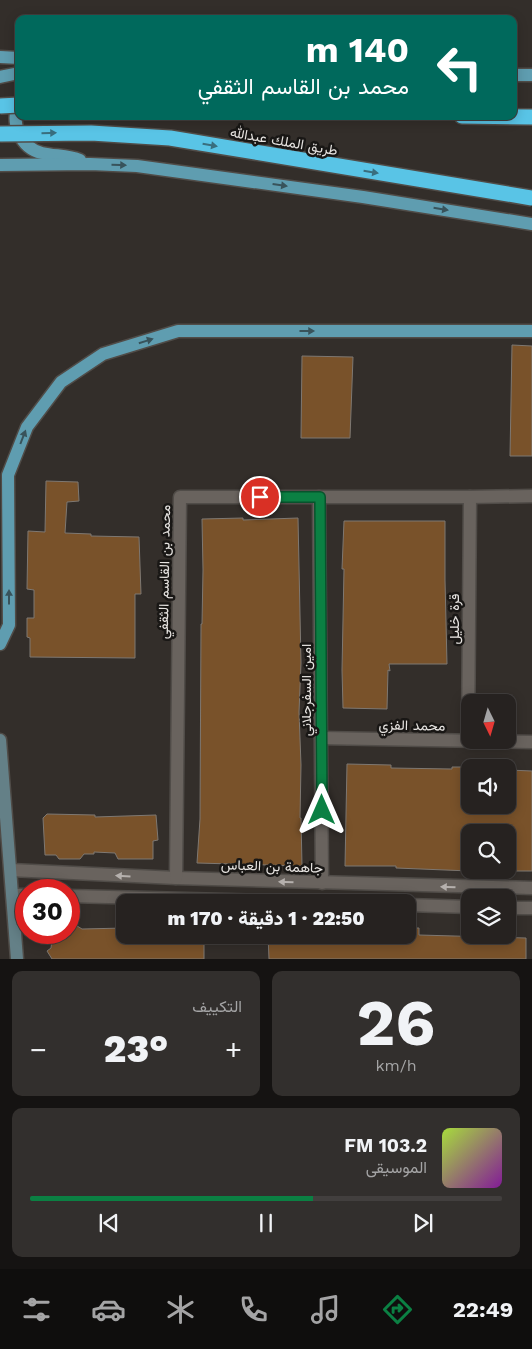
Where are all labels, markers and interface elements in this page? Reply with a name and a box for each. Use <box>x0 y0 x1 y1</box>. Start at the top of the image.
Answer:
text: 140 m <box>306 29 409 71</box>
icon: left <box>427 35 492 100</box>
text: محمد بن القاسم الثقفي <box>198 74 409 99</box>
street label: طريق الملك عبدالله <box>229 124 339 159</box>
one-way arrow <box>41 129 57 137</box>
one-way arrow <box>203 142 219 150</box>
one-way arrow <box>111 162 127 170</box>
one-way arrow <box>363 168 379 176</box>
one-way arrow <box>272 181 288 189</box>
one-way arrow <box>433 206 449 214</box>
one-way arrow <box>299 327 315 335</box>
one-way arrow <box>138 337 153 345</box>
one-way arrow <box>19 429 27 444</box>
pin <box>239 476 281 518</box>
icon: arrive <box>246 483 274 511</box>
street label: محمد بن القاسم الثقفي <box>155 505 177 639</box>
one-way arrow <box>5 589 13 605</box>
street label: قرة خليل <box>446 594 463 644</box>
street label: امين السفرجلاني <box>298 644 318 736</box>
north arrow <box>461 694 516 749</box>
map controls <box>461 694 516 944</box>
street label: محمد الفزي <box>378 716 446 738</box>
button: sound <box>461 759 516 814</box>
position arrow <box>295 783 347 835</box>
button: search <box>461 824 516 879</box>
street label: جاهمة بن العباس <box>221 856 323 877</box>
one-way arrow <box>115 871 131 879</box>
one-way arrow <box>278 878 294 886</box>
speed limit sign: 30 <box>15 879 80 944</box>
one-way arrow <box>440 882 456 890</box>
button: layers <box>461 889 516 944</box>
text: 22:50 · 1 دقيقة · 170 m <box>167 907 365 930</box>
text: 26 <box>357 985 435 1061</box>
text: التكييف <box>192 997 242 1016</box>
text: 23° <box>104 1027 168 1071</box>
text: − <box>30 1033 47 1066</box>
text: + <box>225 1033 242 1066</box>
text: km/h <box>375 1056 417 1075</box>
text: 103.2 FM <box>344 1134 427 1157</box>
text: الموسيقى <box>366 1158 427 1177</box>
icon: previous <box>95 1209 123 1237</box>
icon: pause <box>252 1209 280 1237</box>
icon: next <box>409 1209 437 1237</box>
icon: filters <box>19 1292 54 1327</box>
icon: car <box>91 1292 126 1327</box>
icon: climate <box>163 1292 198 1327</box>
icon: phone <box>236 1292 271 1327</box>
icon: music <box>308 1292 343 1327</box>
icon: directions <box>380 1292 415 1327</box>
text: 22:49 <box>453 1297 513 1322</box>

